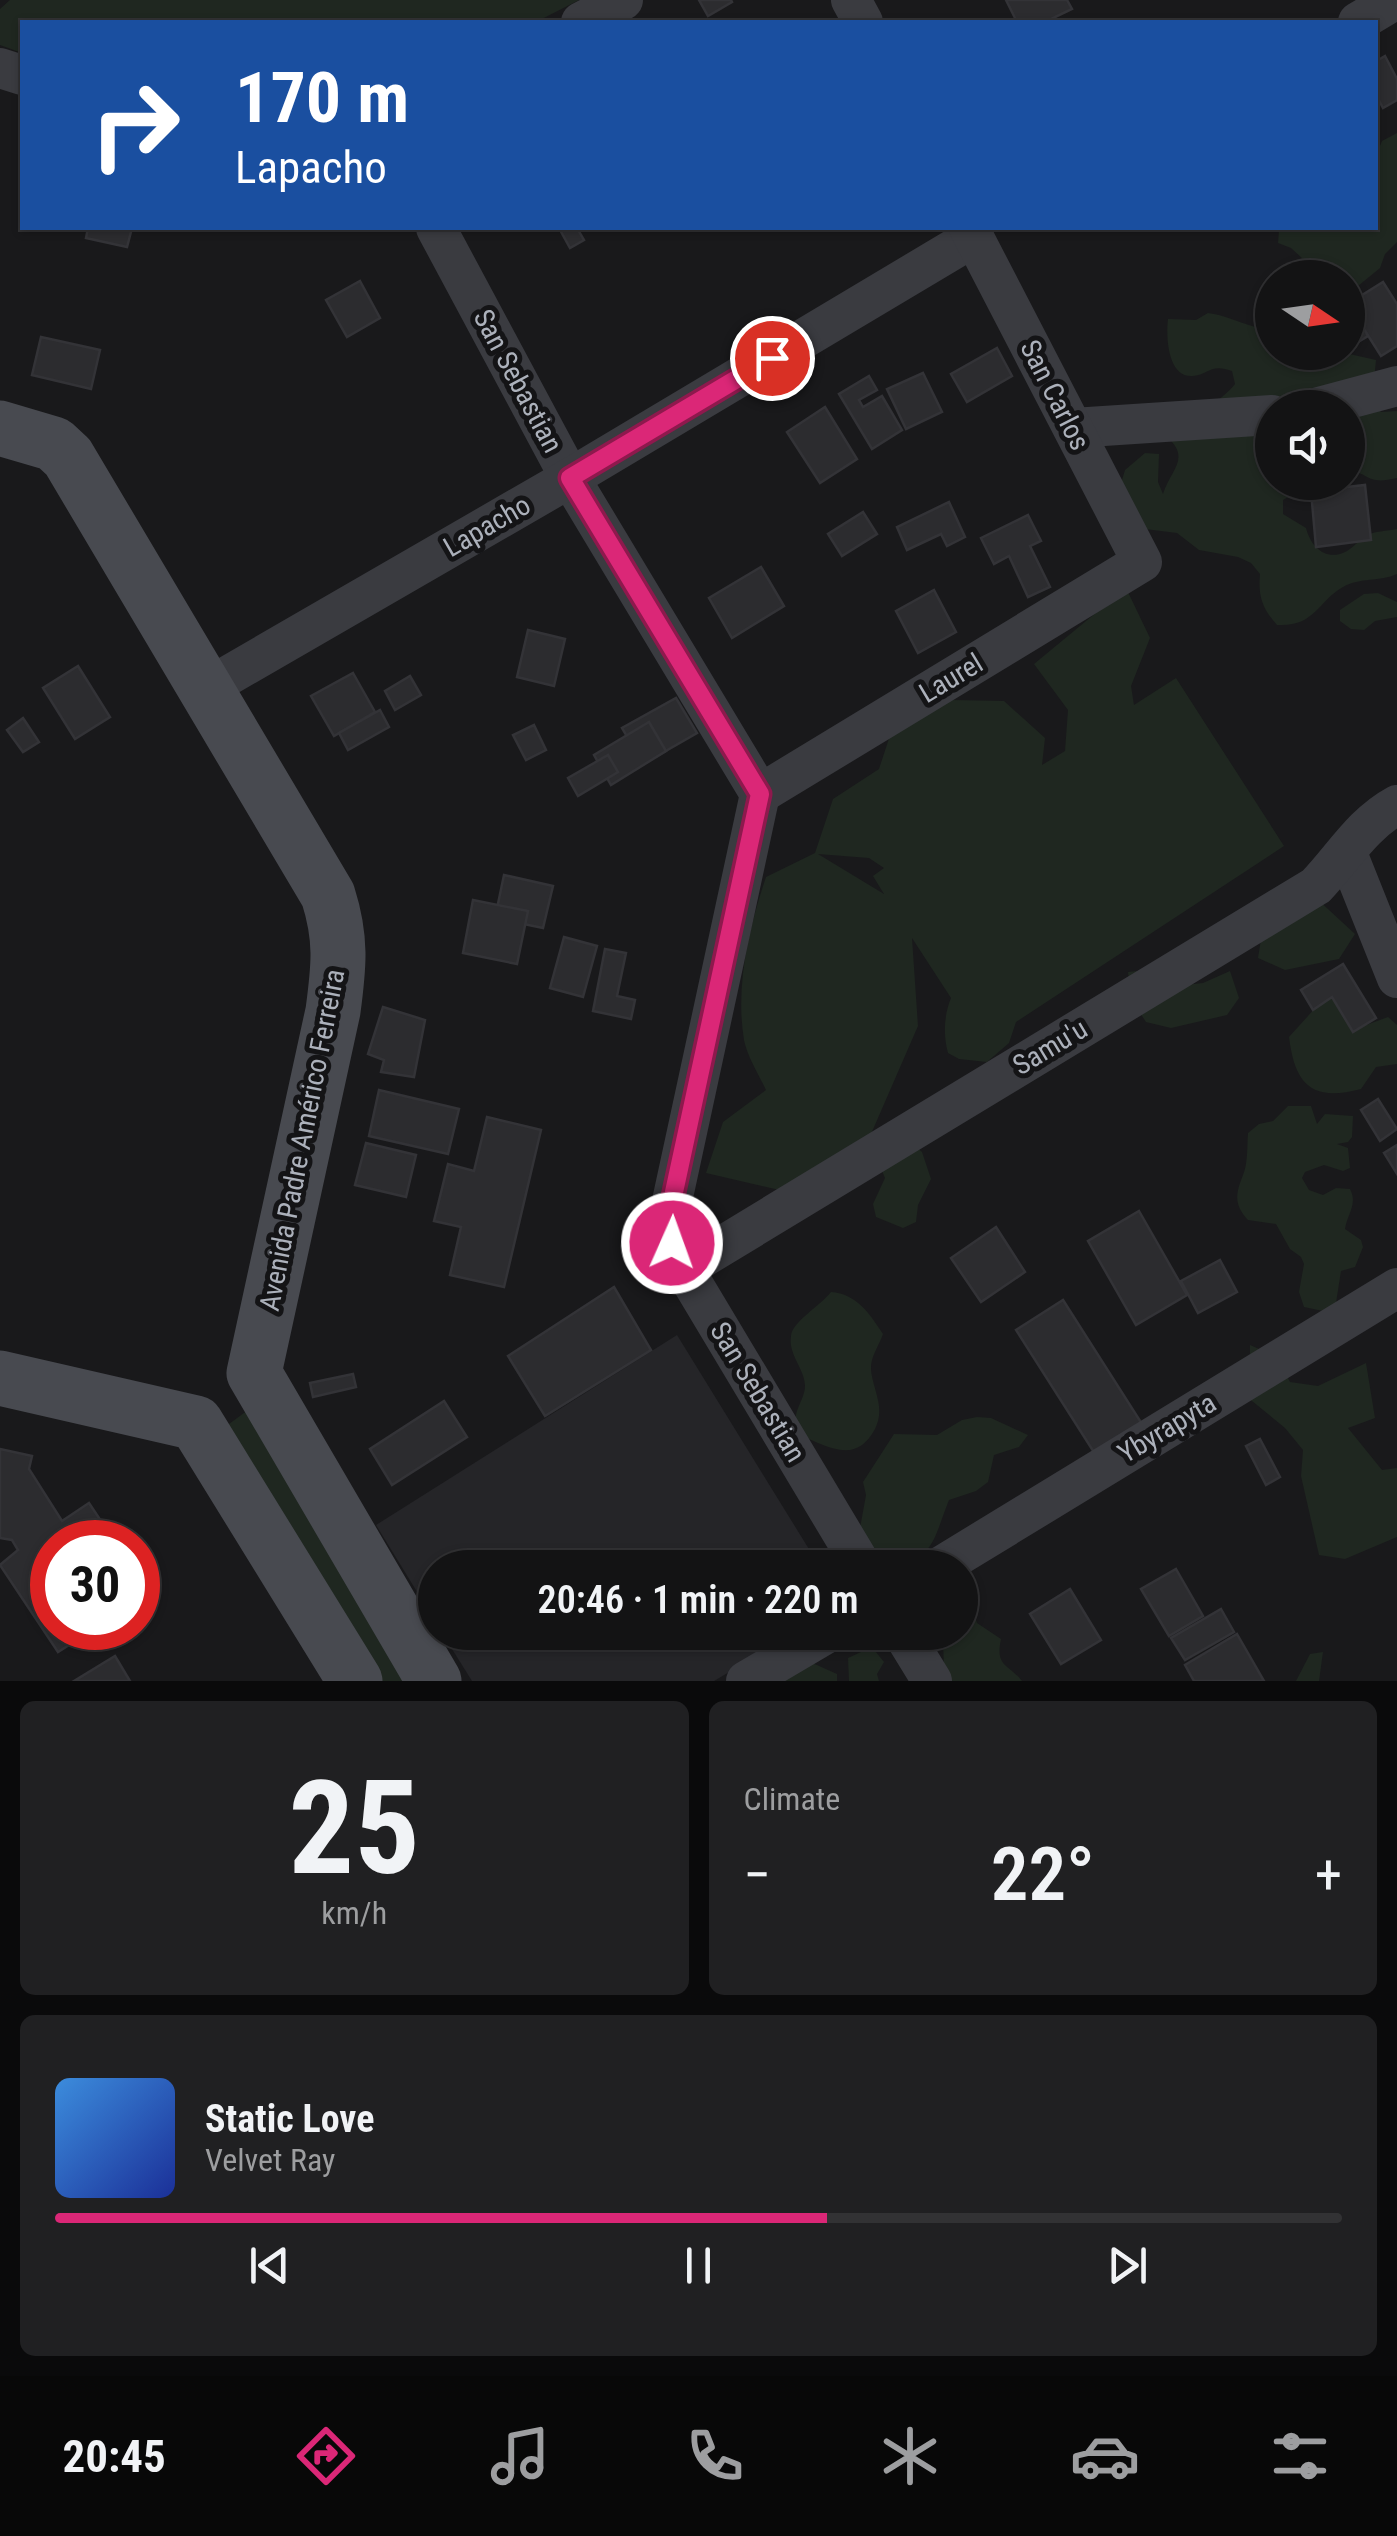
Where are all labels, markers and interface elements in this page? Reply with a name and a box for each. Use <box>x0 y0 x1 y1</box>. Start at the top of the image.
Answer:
text: 170 m <box>235 57 409 139</box>
icon: right <box>70 60 200 190</box>
text: Lapacho <box>235 141 387 194</box>
north arrow <box>1255 260 1365 370</box>
map controls <box>1255 260 1365 500</box>
street label: San Sebastian <box>467 304 569 458</box>
pin <box>730 316 815 401</box>
icon: arrive <box>745 331 800 386</box>
street label: San Carlos <box>1013 334 1097 456</box>
button: sound <box>1255 390 1365 500</box>
street label: Lapacho <box>438 488 536 564</box>
street label: Laurel <box>913 646 989 710</box>
street label: Avenida Padre Américo Ferreira <box>253 966 351 1314</box>
street label: Samu'u <box>1007 1012 1093 1082</box>
position arrow <box>620 1191 724 1295</box>
street label: San Sebastian <box>703 1316 813 1468</box>
street label: Ybyrapyta <box>1112 1386 1222 1470</box>
speed limit sign: 30 <box>30 1520 160 1650</box>
text: 20:46 · 1 min · 220 m <box>538 1578 858 1622</box>
text: 25 <box>289 1752 420 1905</box>
text: Climate <box>744 1780 840 1818</box>
text: 22° <box>991 1830 1095 1918</box>
text: − <box>744 1843 771 1907</box>
text: + <box>1315 1843 1342 1907</box>
text: km/h <box>321 1894 387 1932</box>
text: Static Love <box>205 2097 374 2141</box>
text: Velvet Ray <box>205 2141 335 2179</box>
icon: previous <box>242 2238 297 2293</box>
icon: pause <box>671 2238 726 2293</box>
icon: next <box>1100 2238 1155 2293</box>
icon: directions <box>291 2421 361 2491</box>
icon: music <box>485 2421 555 2491</box>
icon: phone <box>680 2421 750 2491</box>
icon: climate <box>875 2421 945 2491</box>
icon: car <box>1070 2421 1140 2491</box>
icon: filters <box>1265 2421 1335 2491</box>
text: 20:45 <box>62 2430 166 2483</box>

